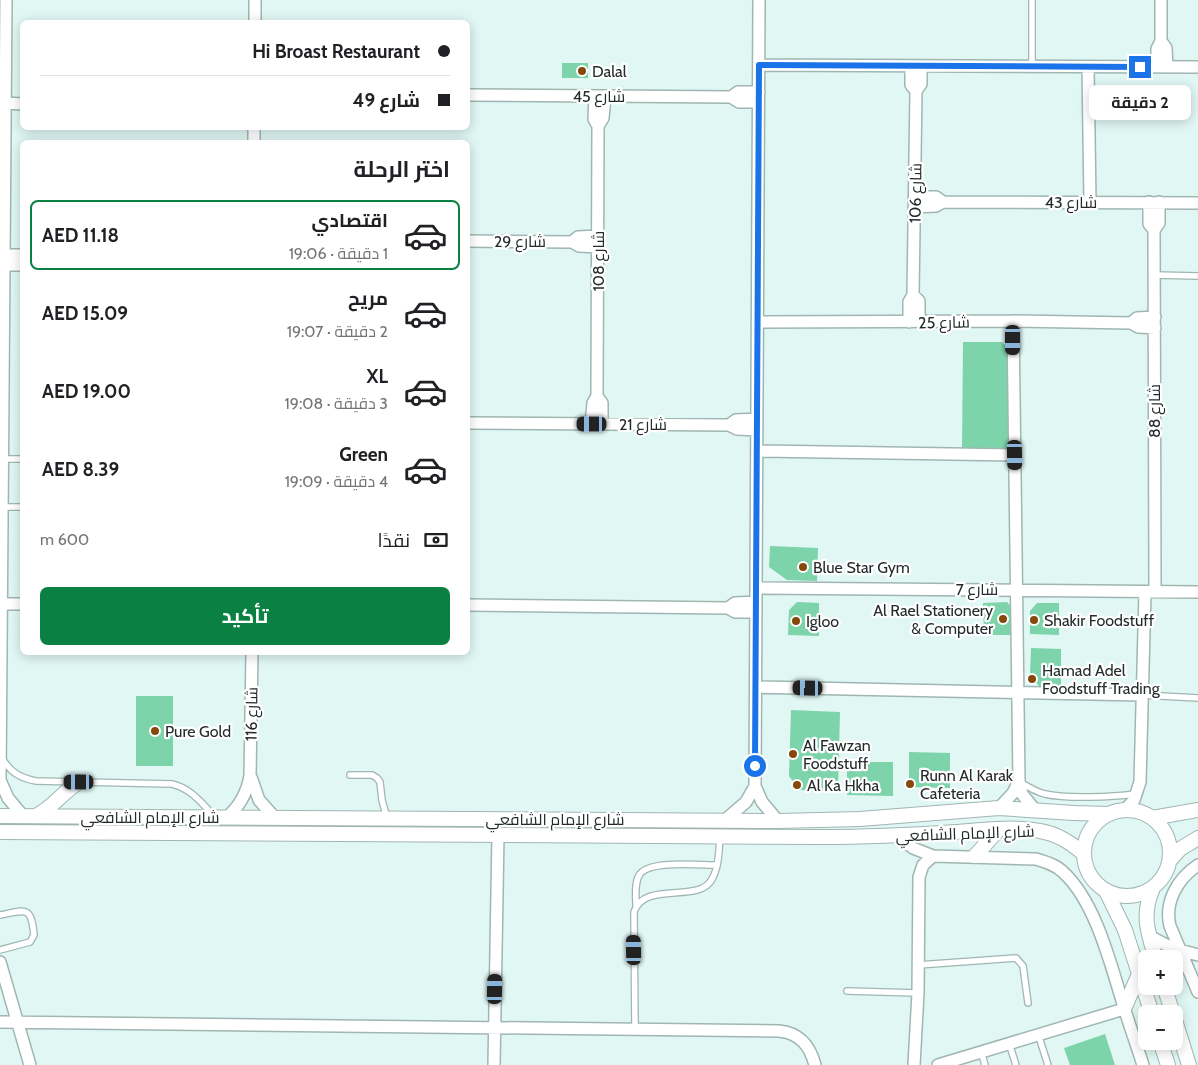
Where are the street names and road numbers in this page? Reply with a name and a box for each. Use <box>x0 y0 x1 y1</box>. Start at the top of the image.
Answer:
street label: شارع 45 <box>573 87 625 108</box>
street label: شارع 106 <box>905 163 928 223</box>
street label: شارع 43 <box>1045 193 1097 214</box>
street label: شارع 108 <box>589 231 610 291</box>
street label: شارع 29 <box>494 232 546 253</box>
street label: شارع 25 <box>918 313 970 334</box>
street label: شارع 88 <box>1145 384 1166 438</box>
street label: شارع 21 <box>619 415 667 436</box>
street label: شارع 7 <box>956 580 998 601</box>
street label: شارع 116 <box>242 687 263 741</box>
street label: شارع الإمام الشافعي <box>80 808 220 831</box>
street label: شارع الإمام الشافعي <box>485 810 625 833</box>
street label: شارع الإمام الشافعي <box>895 822 1035 849</box>

